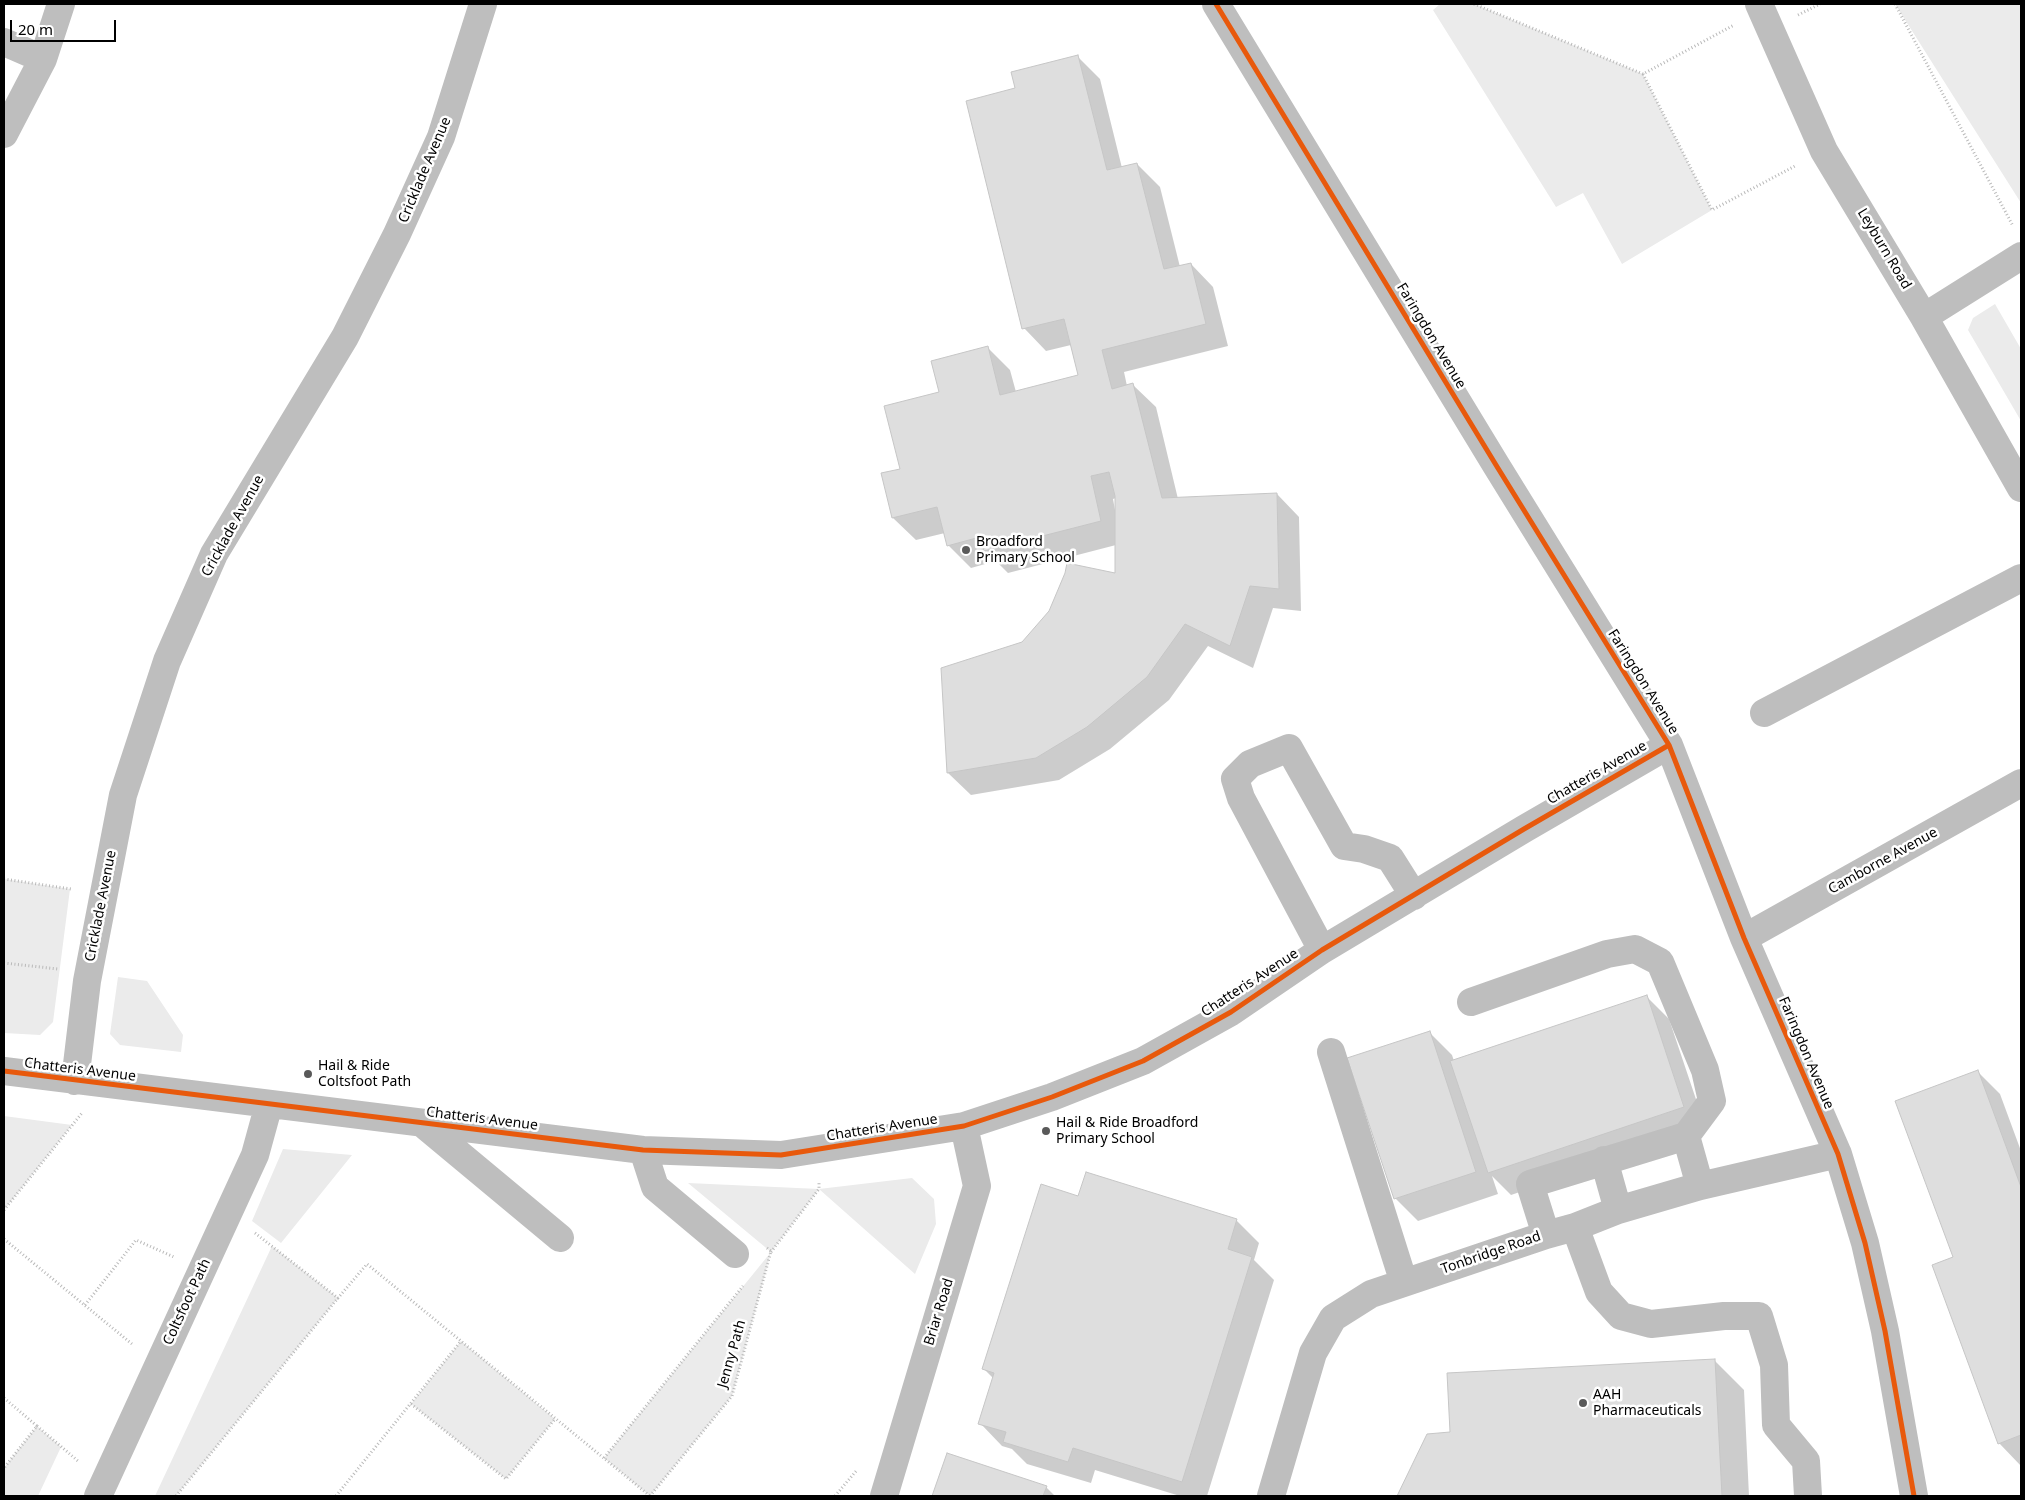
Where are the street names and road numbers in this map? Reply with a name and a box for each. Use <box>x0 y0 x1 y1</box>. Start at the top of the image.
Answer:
street label: Cricklade Avenue <box>395 115 455 225</box>
street label: Leyburn Road <box>1853 206 1915 292</box>
street label: Faringdon Avenue <box>1393 280 1469 392</box>
street label: Cricklade Avenue <box>198 472 268 580</box>
street label: Faringdon Avenue <box>1604 627 1682 737</box>
street label: Chatteris Avenue <box>1544 738 1650 808</box>
street label: Camborne Avenue <box>1826 824 1940 898</box>
street label: Cricklade Avenue <box>82 849 120 963</box>
street label: Chatteris Avenue <box>1198 945 1302 1021</box>
street label: Faringdon Avenue <box>1775 994 1837 1112</box>
street label: Chatteris Avenue <box>23 1055 137 1085</box>
street label: Chatteris Avenue <box>425 1104 539 1134</box>
street label: Chatteris Avenue <box>825 1111 939 1145</box>
street label: Tonbridge Road <box>1439 1228 1543 1278</box>
street label: Coltsfoot Path <box>160 1256 214 1348</box>
street label: Briar Road <box>921 1276 957 1348</box>
street label: Jenny Path <box>714 1318 750 1390</box>

